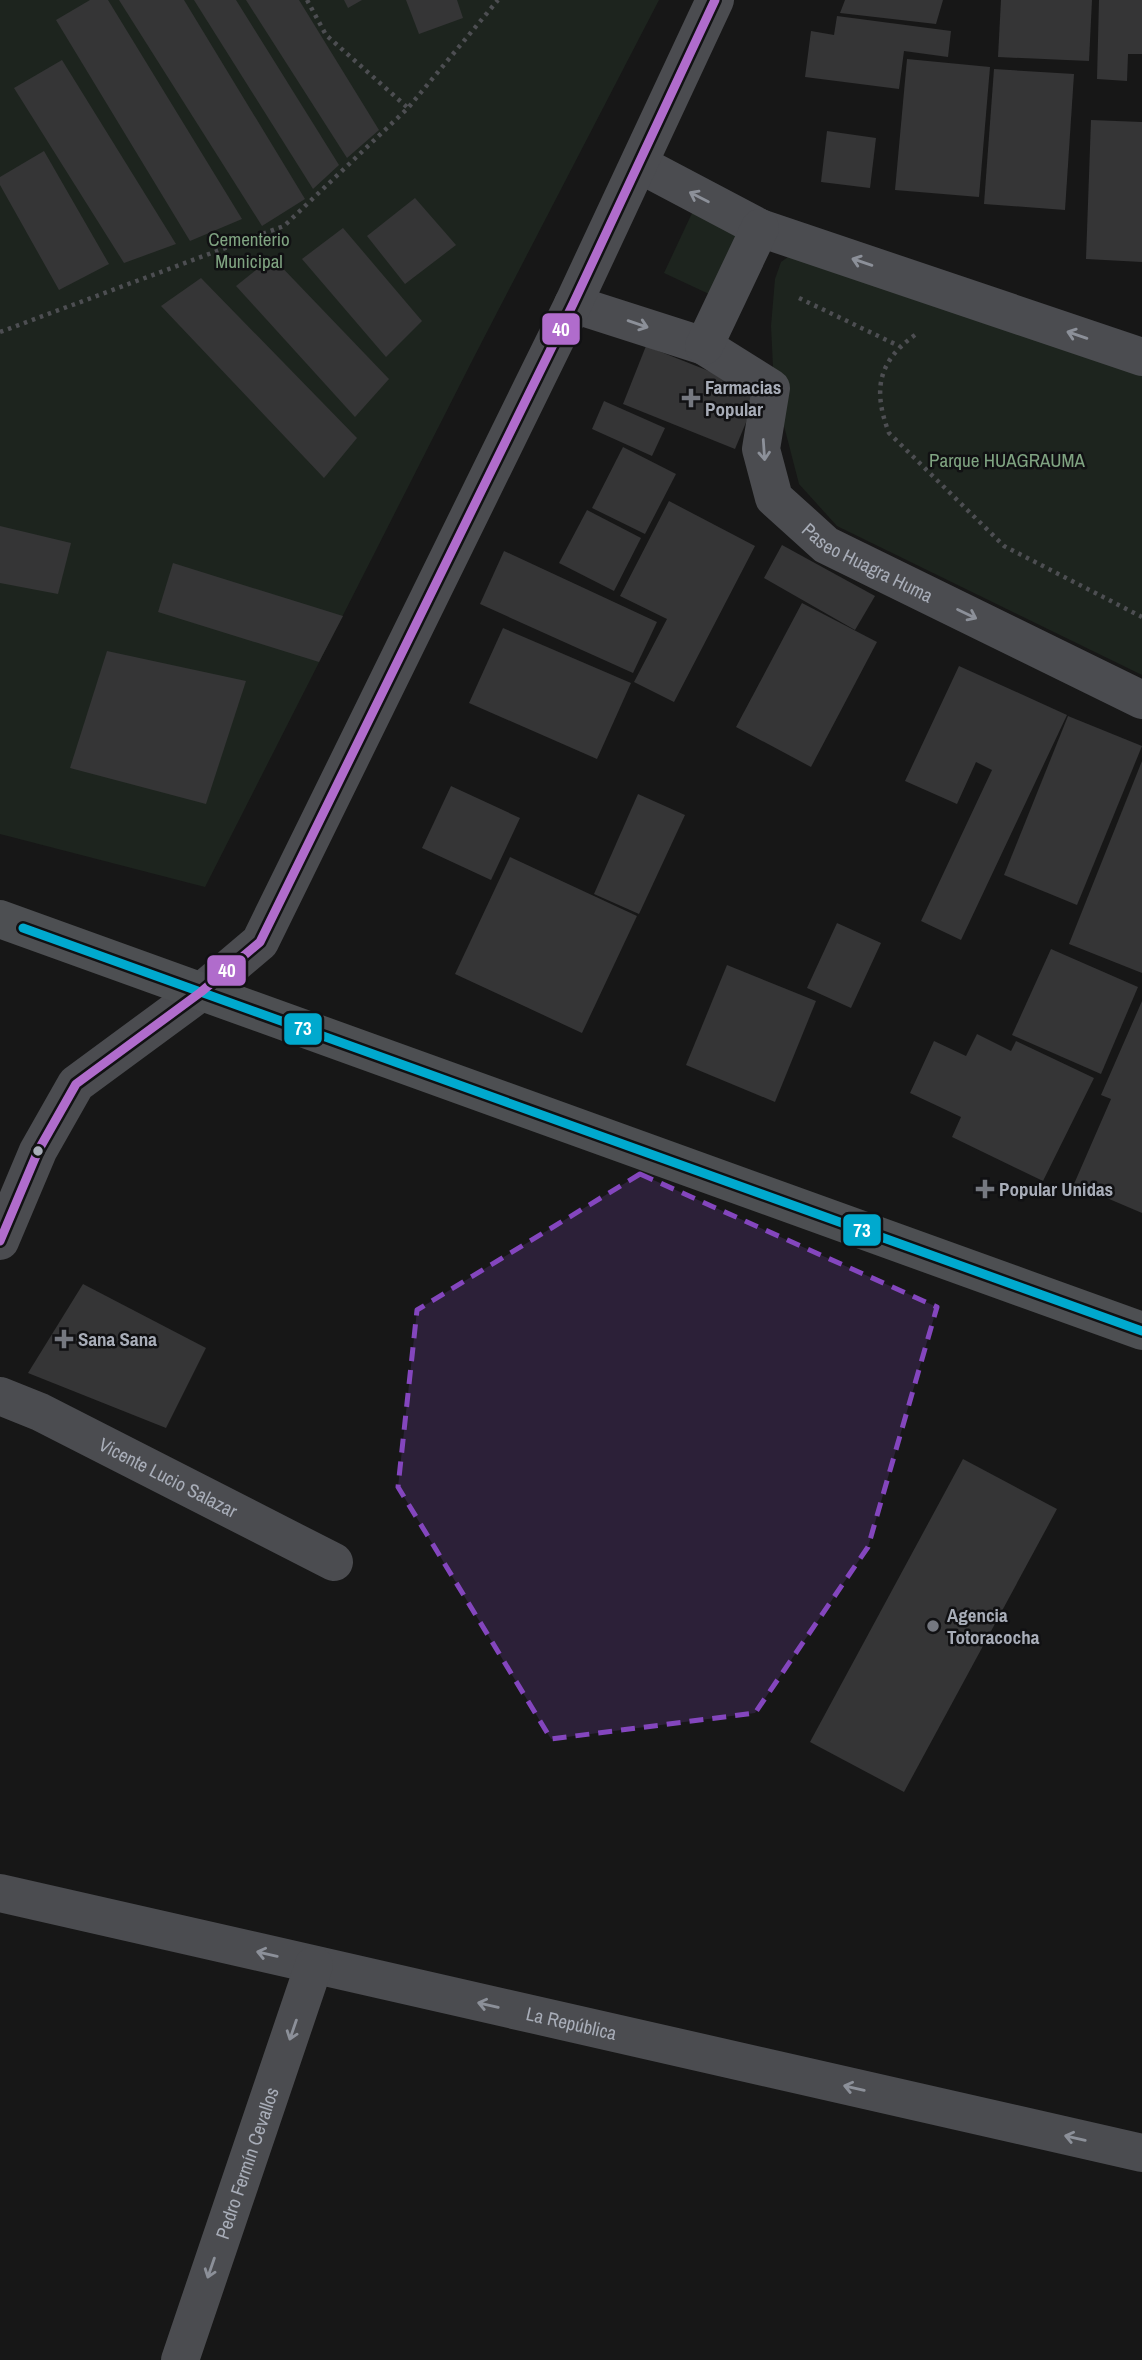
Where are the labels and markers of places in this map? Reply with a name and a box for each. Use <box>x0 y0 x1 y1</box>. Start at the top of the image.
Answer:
place label: Farmacias Popular <box>705 374 781 422</box>
marker: Farmacias Popular <box>683 390 699 406</box>
unlabelled marker <box>31 1144 45 1158</box>
place label: Popular Unidas <box>999 1176 1113 1202</box>
marker: Popular Unidas <box>977 1181 993 1197</box>
place label: Sana Sana <box>78 1326 157 1352</box>
marker: Sana Sana <box>56 1331 72 1347</box>
place label: Agencia Totoracocha <box>947 1602 1040 1650</box>
marker: Agencia Totoracocha <box>925 1618 941 1634</box>

